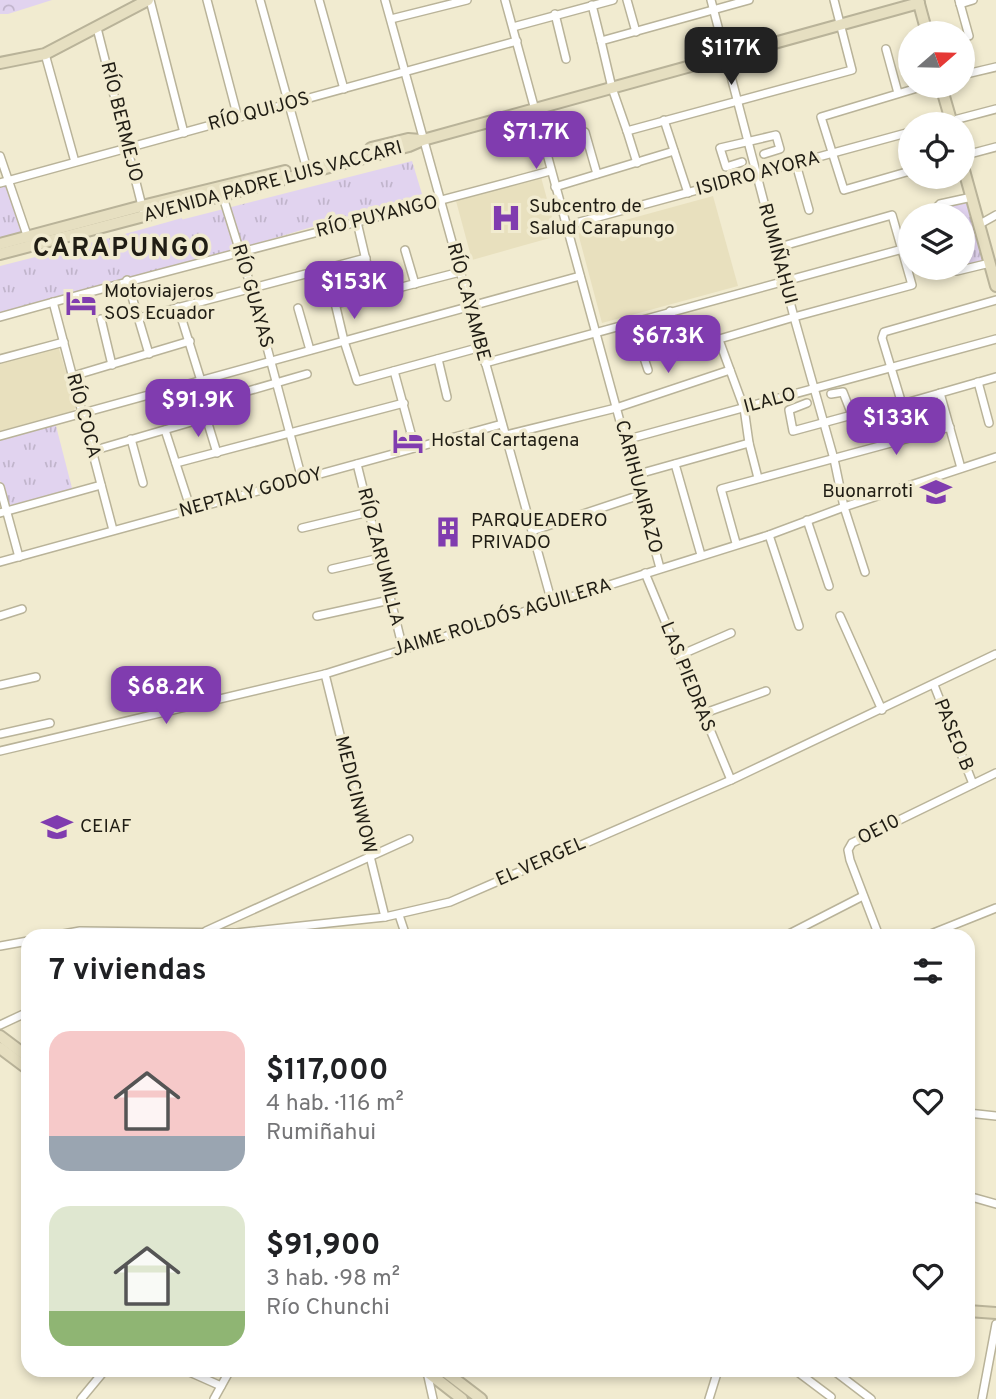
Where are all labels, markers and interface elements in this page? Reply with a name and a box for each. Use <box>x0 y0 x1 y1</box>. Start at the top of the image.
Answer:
north arrow <box>898 21 975 98</box>
map controls <box>898 21 975 280</box>
pin: $117K <box>682 28 780 87</box>
text: $117K <box>701 35 761 64</box>
street label: RÍO BERMEJO <box>94 59 149 185</box>
street label: RÍO QUIJOS <box>205 86 312 137</box>
pin: $71.7K <box>479 111 593 171</box>
button: locate <box>898 112 975 189</box>
text: $71.7K <box>502 119 570 148</box>
street label: AVENIDA PADRE LUIS VACCARI <box>141 136 405 228</box>
street label: ISIDRO AYORA <box>694 146 822 202</box>
street label: RÍO PUYANGO <box>313 189 440 244</box>
place label: Subcentro de Salud Carapungo <box>529 195 675 241</box>
hospital icon: Subcentro de Salud Carapungo <box>489 201 523 235</box>
street label: RUMIÑAHUI <box>752 201 803 307</box>
button: layers <box>898 203 975 280</box>
district label: CARAPUNGO <box>33 233 211 266</box>
street label: RÍO CAYAMBE <box>441 240 496 364</box>
street label: RÍO GUAYAS <box>226 241 279 351</box>
pin: $153K <box>305 262 403 321</box>
text: $153K <box>320 269 388 298</box>
place label: Motoviajeros SOS Ecuador <box>104 280 215 326</box>
hotel icon: Motoviajeros SOS Ecuador <box>64 286 98 320</box>
pin: $67.3K <box>611 316 725 375</box>
text: $67.3K <box>631 323 705 352</box>
street label: RÍO COCA <box>60 371 107 461</box>
pin: $91.9K <box>141 380 255 439</box>
street label: ILALO <box>741 383 799 419</box>
text: $91.9K <box>161 387 235 416</box>
pin: $133K <box>847 398 945 457</box>
text: $133K <box>863 405 929 434</box>
street label: CARIHUAIRAZO <box>609 418 667 556</box>
hotel icon: Hostal Cartagena <box>391 424 425 458</box>
place label: Hostal Cartagena <box>431 429 579 453</box>
street label: NEPTALY GODOY <box>177 462 325 524</box>
school or university icon: Buonarroti <box>919 475 953 509</box>
place label: Buonarroti <box>822 480 913 504</box>
street label: RÍO ZARUMILLA <box>351 485 410 629</box>
place label: PARQUEADERO PRIVADO <box>471 509 608 555</box>
building icon: PARQUEADERO PRIVADO <box>431 515 465 549</box>
street label: JAIME ROLDÓS AGUILERA <box>389 572 614 663</box>
street label: LAS PIEDRAS <box>654 618 720 736</box>
pin: $68.2K <box>109 666 223 726</box>
text: $68.2K <box>127 674 205 703</box>
street label: PASEO B <box>928 695 978 775</box>
street label: MEDICINWOW <box>329 734 381 856</box>
street label: OE10 <box>854 809 904 851</box>
school or university icon: CEIAF <box>40 810 74 844</box>
place label: CEIAF <box>80 815 132 839</box>
street label: EL VERGEL <box>492 831 590 892</box>
icon: filters <box>909 952 947 990</box>
text: 7 viviendas <box>49 953 207 990</box>
text: $117,000 <box>266 1053 388 1090</box>
icon: home <box>105 1059 189 1143</box>
icon: heart <box>909 1082 947 1120</box>
text: 4 hab. · 116 m² <box>266 1090 404 1119</box>
text: Rumiñahui <box>266 1119 376 1148</box>
text: $91,900 <box>266 1228 380 1265</box>
icon: home <box>105 1234 189 1318</box>
icon: heart <box>909 1257 947 1295</box>
text: 3 hab. · 98 m² <box>266 1265 400 1294</box>
text: Río Chunchi <box>266 1294 390 1323</box>

